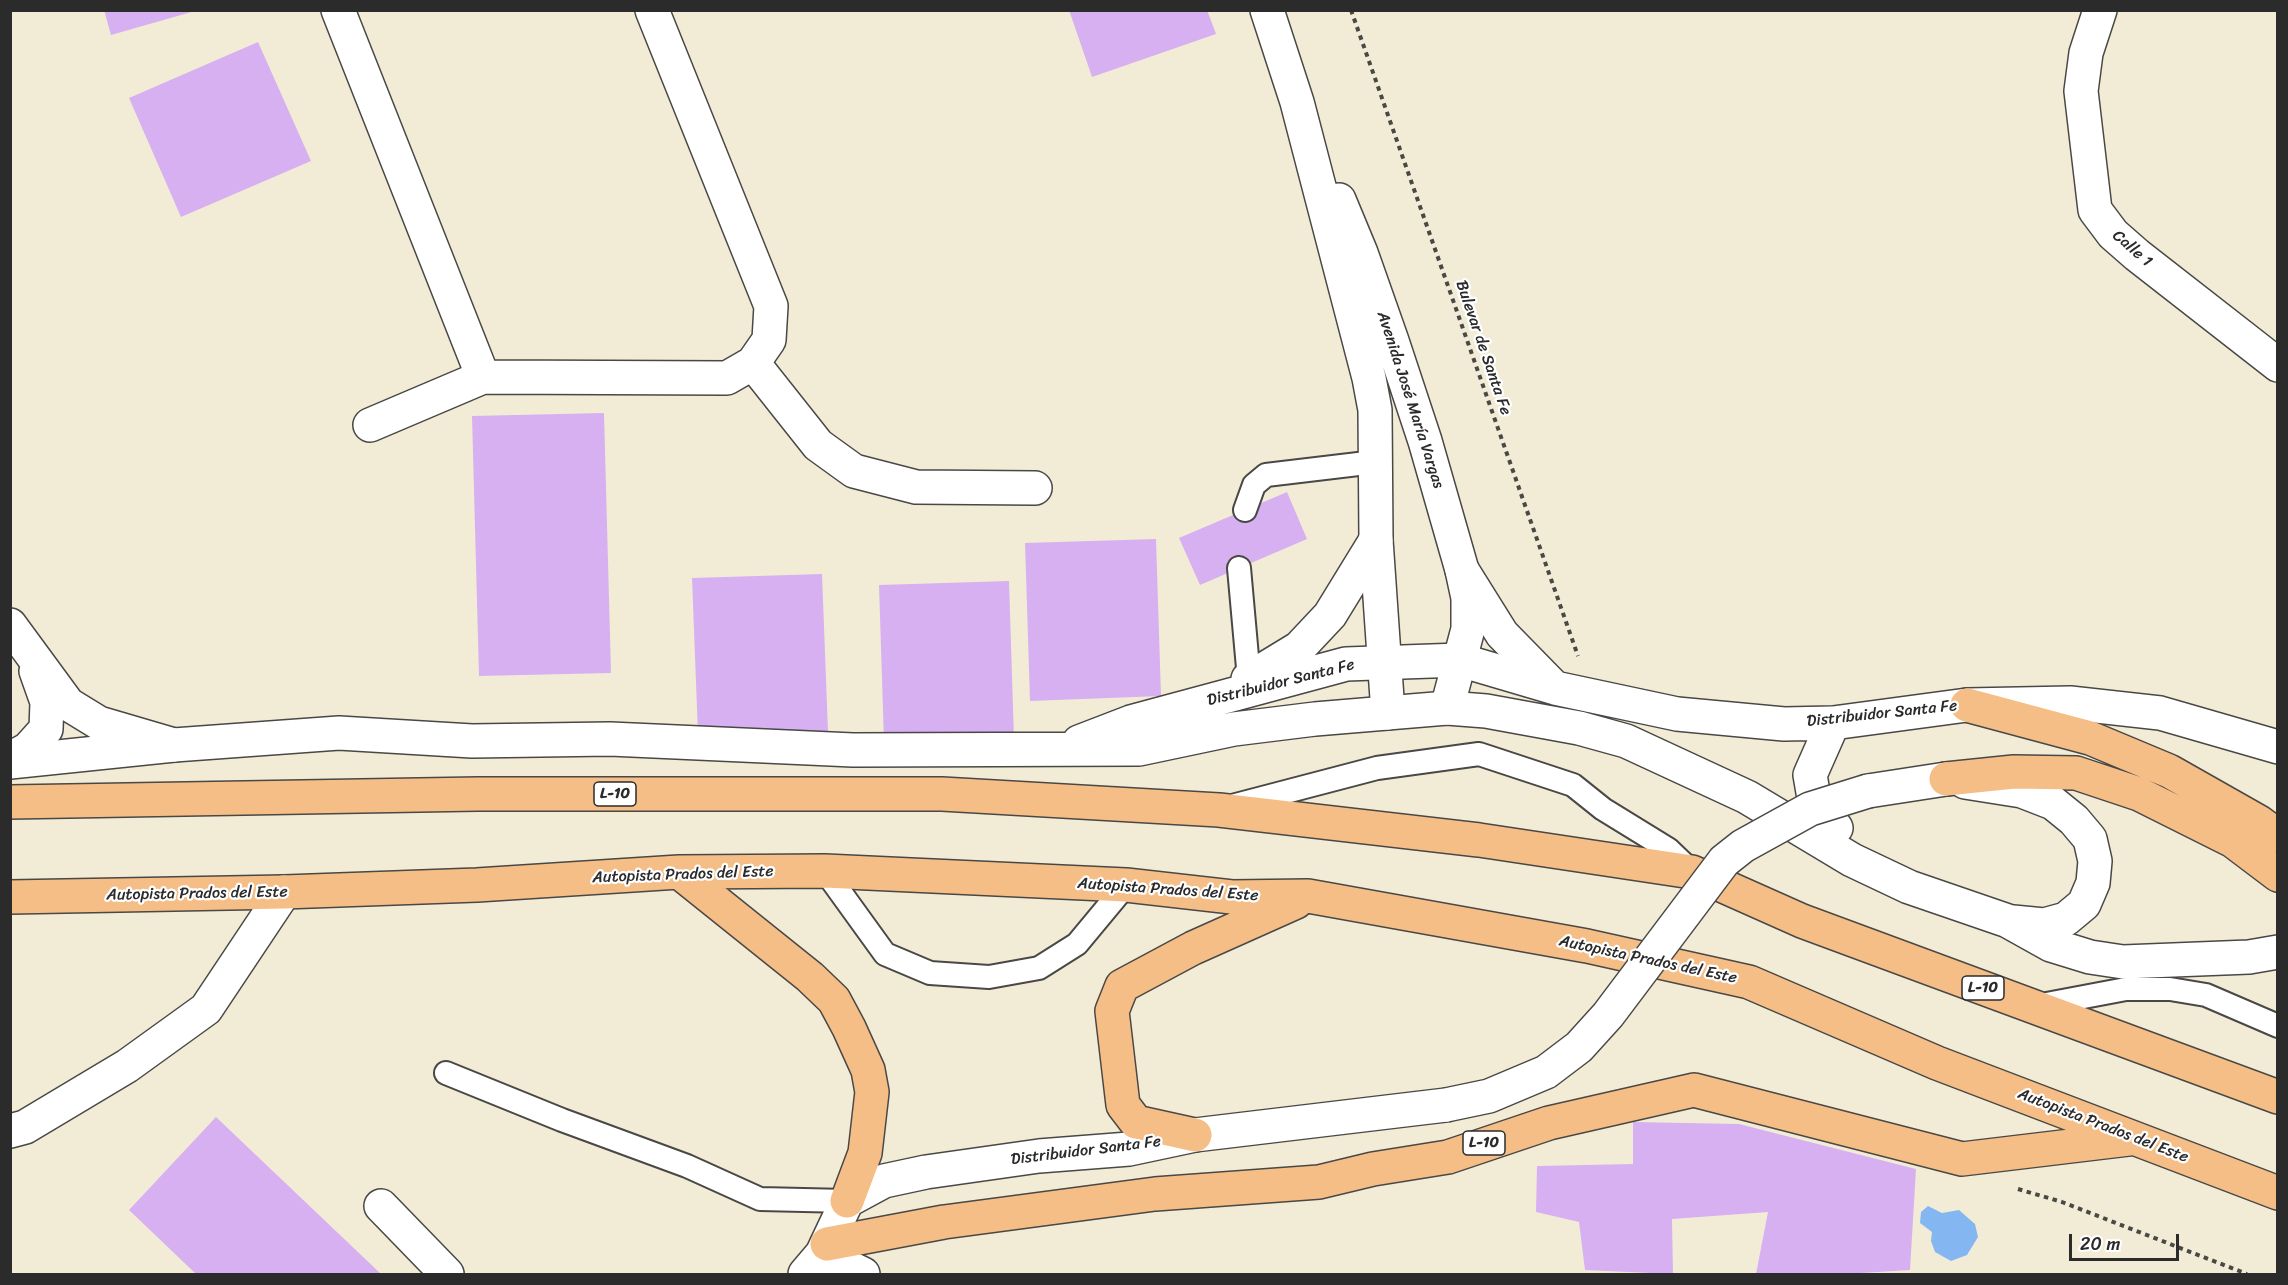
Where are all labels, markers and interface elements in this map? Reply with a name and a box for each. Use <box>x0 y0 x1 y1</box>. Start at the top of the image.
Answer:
street label: Calle 1 <box>2108 227 2156 271</box>
street label: Bulevar de Santa Fe <box>1451 278 1515 418</box>
street label: Avenida José María Vargas <box>1372 309 1448 491</box>
street label: Distribuidor Santa Fe <box>1205 655 1357 711</box>
street label: Distribuidor Santa Fe <box>1806 697 1958 731</box>
road number: L-10 <box>594 782 636 806</box>
street label: Autopista Prados del Este <box>592 862 774 888</box>
street label: Autopista Prados del Este <box>1077 874 1259 906</box>
street label: Autopista Prados del Este <box>106 883 288 905</box>
street label: Autopista Prados del Este <box>1557 932 1739 988</box>
road number: L-10 <box>1962 976 2004 1000</box>
street label: Autopista Prados del Este <box>2015 1085 2191 1167</box>
road number: L-10 <box>1463 1131 1505 1155</box>
street label: Distribuidor Santa Fe <box>1010 1132 1162 1170</box>
scale bar <box>2072 1222 2182 1260</box>
text: 20 m <box>2080 1228 2120 1260</box>

